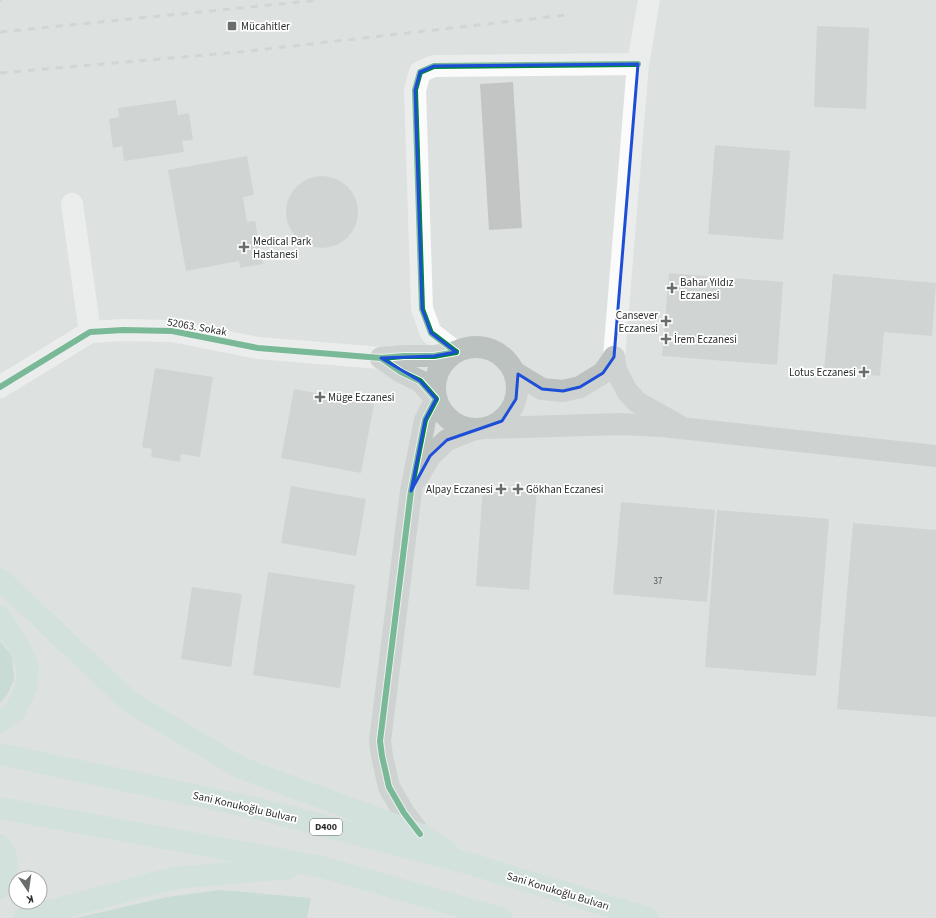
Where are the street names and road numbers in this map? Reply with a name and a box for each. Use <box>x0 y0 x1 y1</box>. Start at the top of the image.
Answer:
street label: 52063. Sokak <box>166 314 229 340</box>
street label: Sani Konukoğlu Bulvarı <box>191 788 299 826</box>
road number: D400 <box>310 819 342 835</box>
street label: Sani Konukoğlu Bulvarı <box>505 868 611 914</box>

